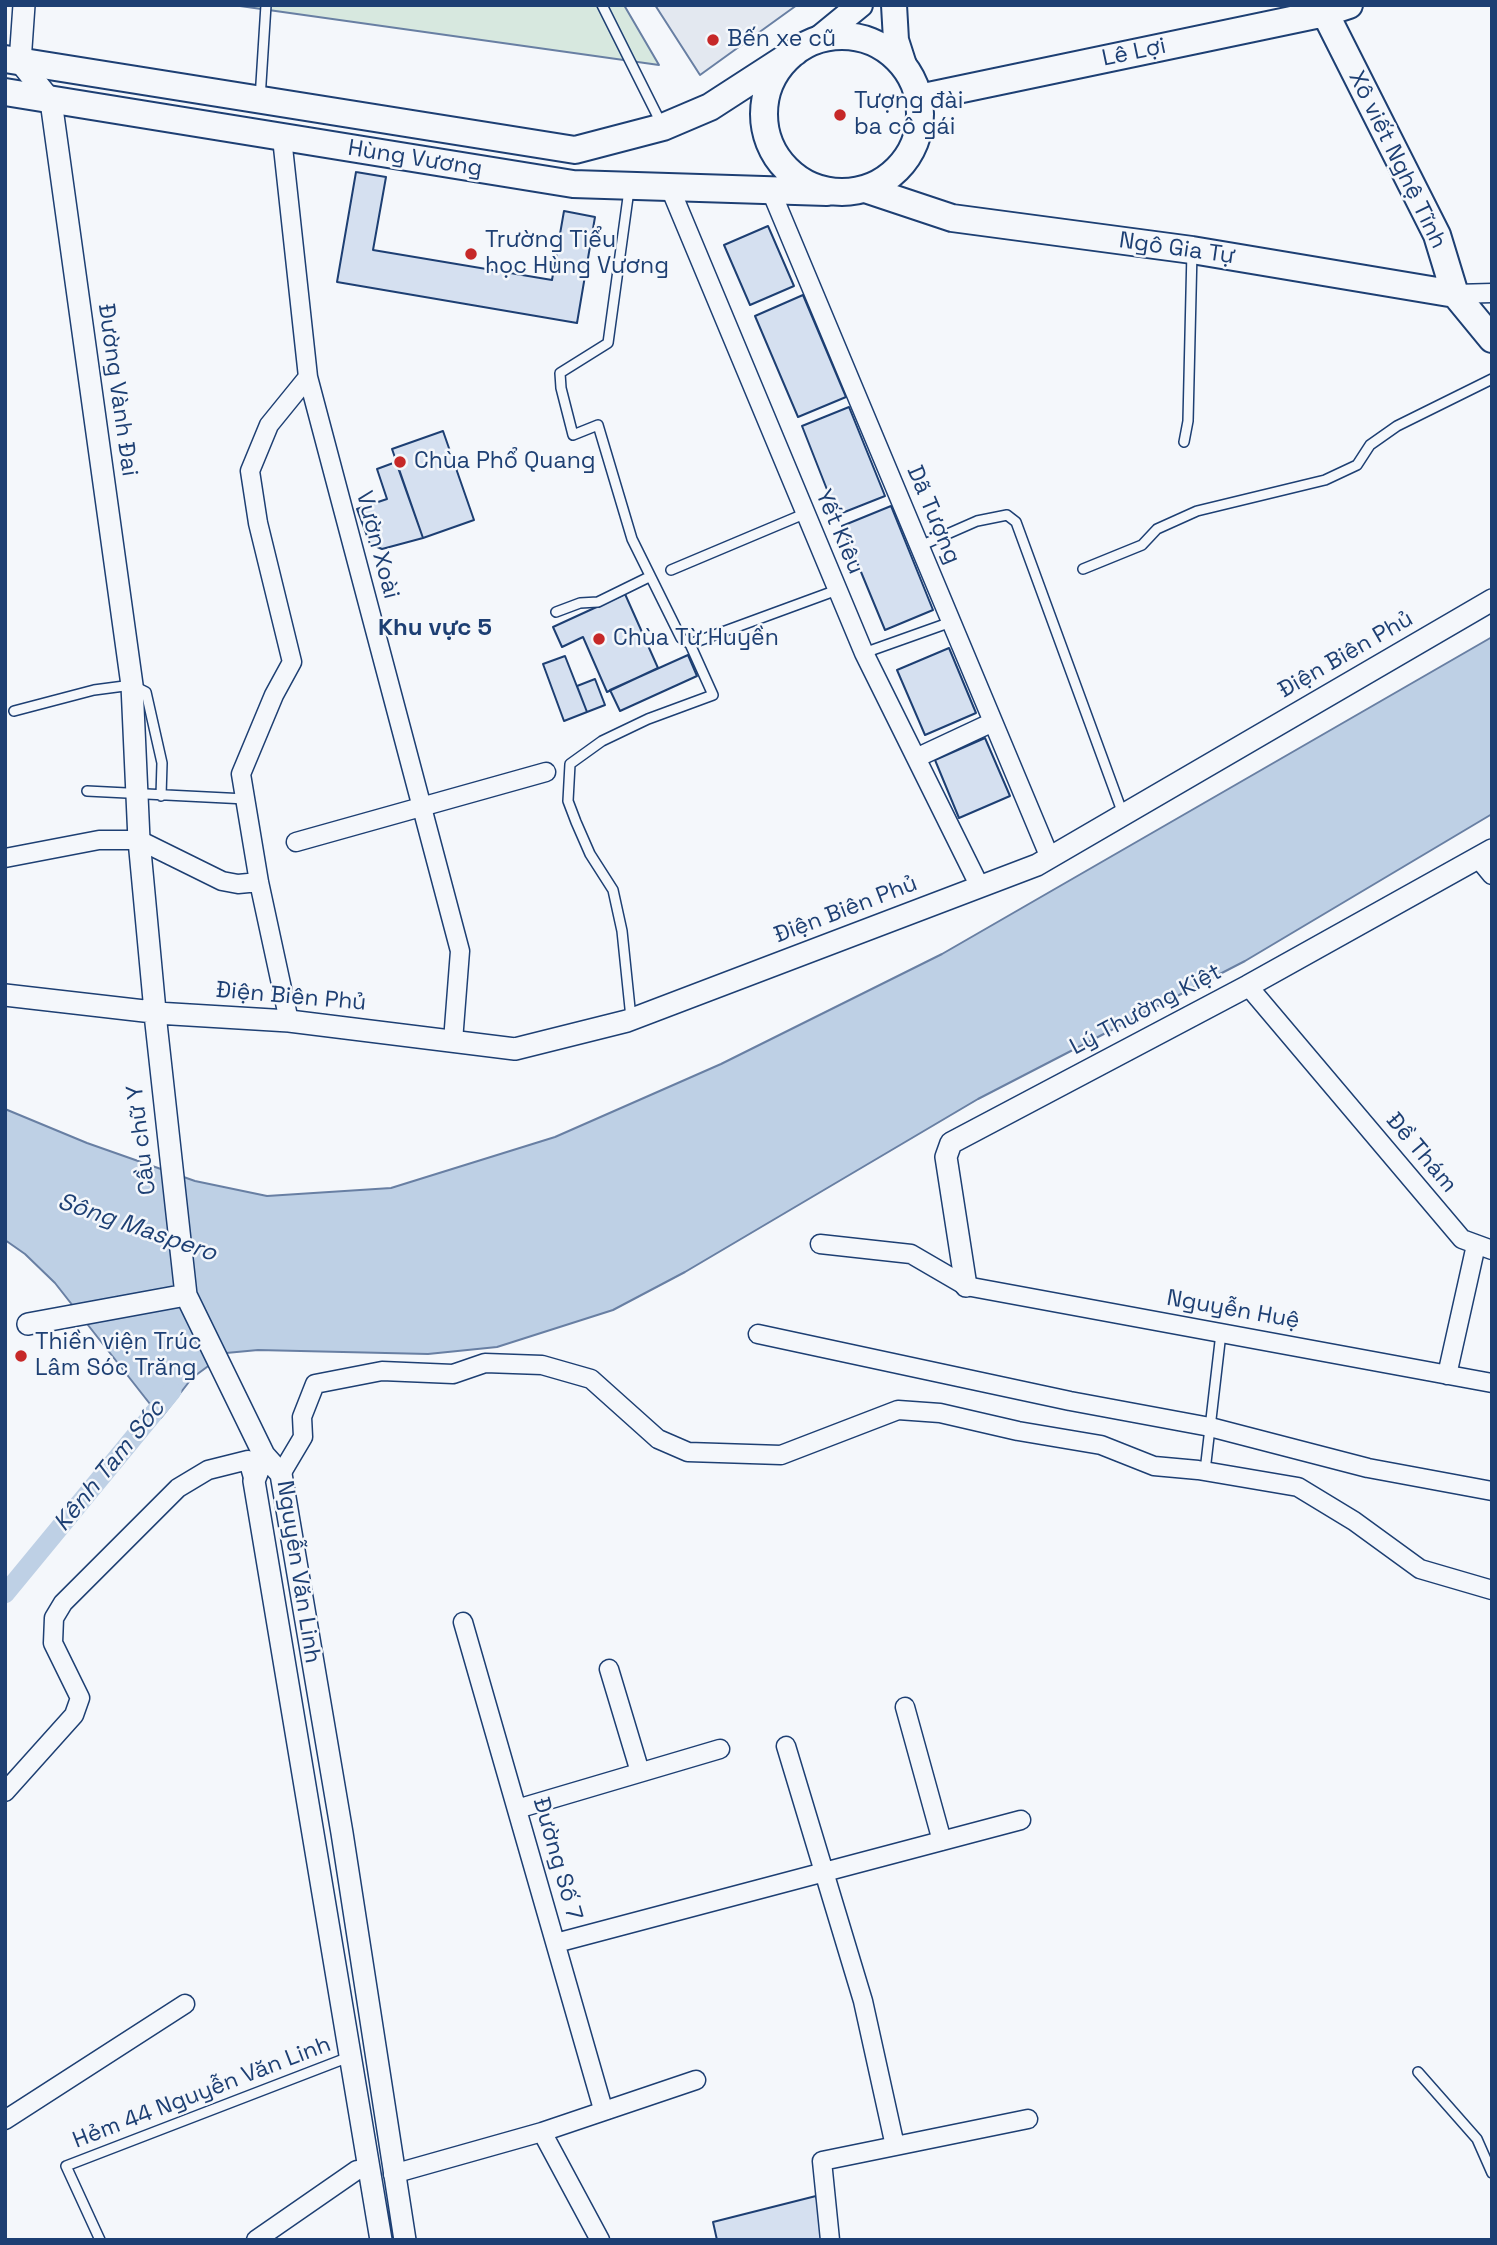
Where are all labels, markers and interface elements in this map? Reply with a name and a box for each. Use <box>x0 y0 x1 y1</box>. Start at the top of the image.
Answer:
place label: Bến xe cũ <box>727 26 836 54</box>
marker: Bến xe cũ <box>705 32 721 48</box>
street label: Lê Lợi <box>1100 33 1168 73</box>
street label: Xô viết Nghệ Tĩnh <box>1342 67 1452 253</box>
place label: Tượng đài ba cô gái <box>854 88 963 142</box>
marker: Tượng đài ba cô gái <box>832 107 848 123</box>
street label: Hùng Vương <box>346 135 484 183</box>
place label: Trường Tiểu học Hùng Vương <box>485 227 669 281</box>
street label: Ngô Gia Tự <box>1117 227 1237 271</box>
marker: Trường Tiểu học Hùng Vương <box>463 246 479 262</box>
street label: Đường Vành Đai <box>91 302 143 478</box>
place label: Chùa Phổ Quang <box>414 448 595 476</box>
marker: Chùa Phổ Quang <box>392 454 408 470</box>
street label: Dã Tượng <box>900 462 966 568</box>
street label: Yết Kiêu <box>809 486 869 578</box>
street label: Vườn Xoài <box>349 488 405 602</box>
street label: Điện Biên Phủ <box>1274 605 1418 705</box>
district label: Khu vực 5 <box>378 614 492 642</box>
place label: Chùa Từ Huyền <box>613 625 779 653</box>
marker: Chùa Từ Huyền <box>591 631 607 647</box>
street label: Điện Biên Phủ <box>771 870 921 950</box>
street label: Lý Thường Kiệt <box>1066 959 1226 1061</box>
street label: Điện Biên Phủ <box>215 977 367 1017</box>
street label: Cầu chữ Y <box>122 1083 162 1197</box>
street label: Đề Thám <box>1380 1108 1462 1198</box>
water label: Sông Maspero <box>54 1187 220 1269</box>
street label: Nguyễn Huệ <box>1164 1285 1302 1335</box>
place label: Thiền viện Trúc Lâm Sóc Trăng <box>35 1329 202 1383</box>
marker: Thiền viện Trúc Lâm Sóc Trăng <box>13 1348 29 1364</box>
water label: Kênh Tam Sóc <box>48 1395 172 1537</box>
street label: Nguyễn Văn Linh <box>270 1479 326 1665</box>
street label: Đường Số 7 <box>526 1794 588 1924</box>
street label: Hẻm 44 Nguyễn Văn Linh <box>69 2031 335 2155</box>

